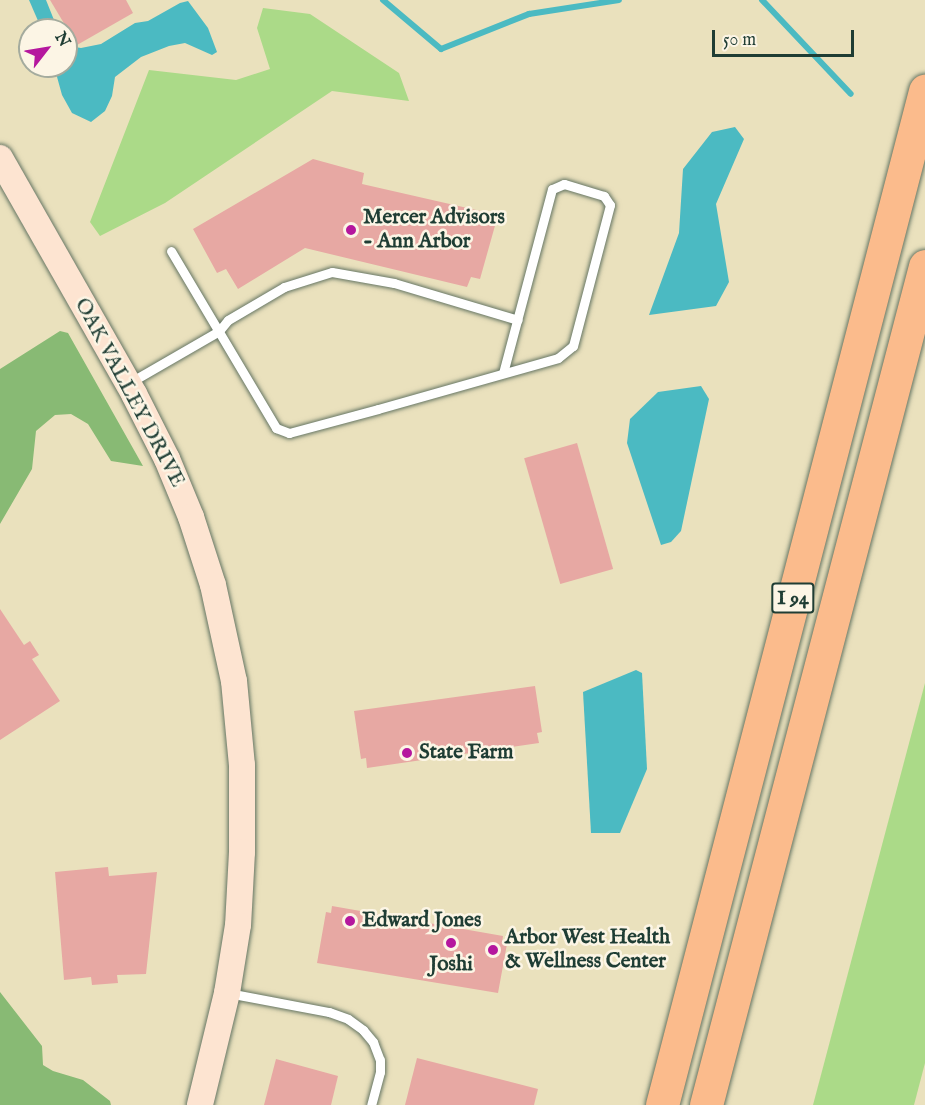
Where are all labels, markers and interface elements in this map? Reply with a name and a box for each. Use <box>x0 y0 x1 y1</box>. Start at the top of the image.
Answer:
north arrow <box>18 18 78 78</box>
scale bar <box>715 18 858 56</box>
text: N <box>50 29 74 51</box>
text: 50 m <box>723 29 756 52</box>
place label: Mercer Advisors - Ann Arbor <box>363 205 505 255</box>
marker: Mercer Advisors - Ann Arbor <box>344 223 358 237</box>
street label: OAK VALLEY DRIVE <box>68 294 190 492</box>
road number: I 94 <box>770 581 816 615</box>
place label: State Farm <box>419 740 514 766</box>
marker: State Farm <box>400 746 414 760</box>
place label: Edward Jones <box>362 908 481 934</box>
marker: Edward Jones <box>343 914 357 928</box>
place label: Arbor West Health & Wellness Center <box>505 925 670 975</box>
marker: Joshi <box>444 936 458 950</box>
marker: Arbor West Health & Wellness Center <box>486 943 500 957</box>
place label: Joshi <box>429 952 473 978</box>

